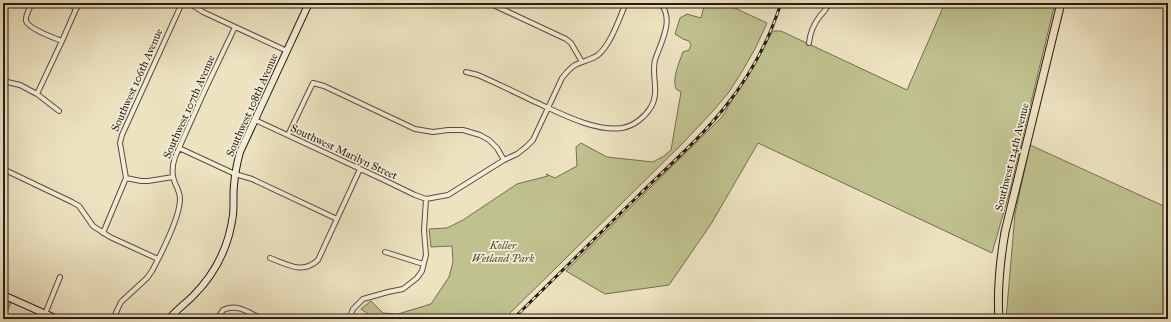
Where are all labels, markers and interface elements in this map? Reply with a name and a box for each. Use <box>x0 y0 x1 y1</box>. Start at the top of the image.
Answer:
street label: Southwest 106th Avenue <box>108 26 166 134</box>
street label: Southwest 108th Avenue <box>223 51 281 159</box>
street label: Southwest 107th Avenue <box>160 53 218 161</box>
street label: Southwest 124th Avenue <box>992 101 1032 212</box>
street label: Southwest Marilyn Street <box>288 122 400 183</box>
park label: Koller Wetland Park <box>472 239 534 265</box>

